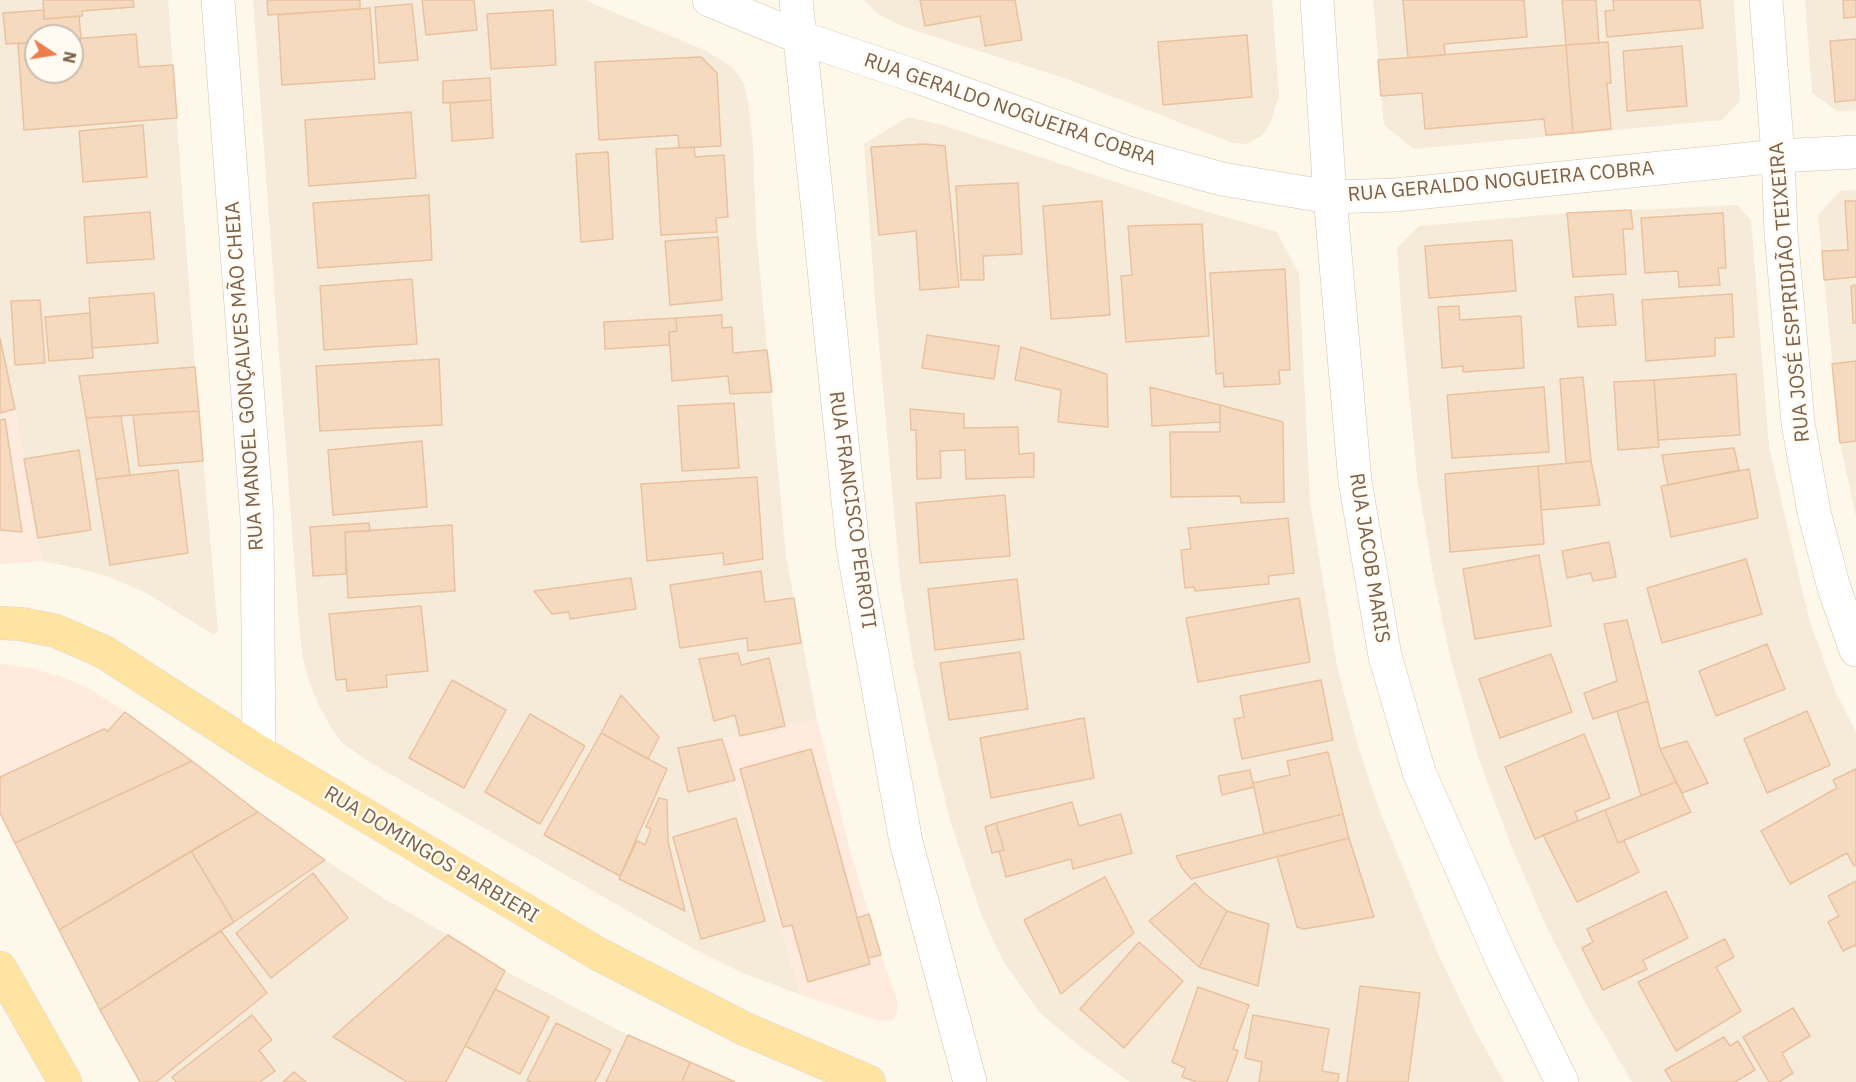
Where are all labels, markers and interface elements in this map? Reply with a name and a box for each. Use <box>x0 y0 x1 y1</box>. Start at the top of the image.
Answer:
north arrow <box>24 24 84 84</box>
street label: RUA GERALDO NOGUEIRA COBRA <box>861 49 1159 171</box>
text: N <box>59 50 81 65</box>
street label: RUA JOSÉ ESPIRIDIÃO TEIXEIRA <box>1765 141 1815 443</box>
street label: RUA GERALDO NOGUEIRA COBRA <box>1347 157 1655 207</box>
street label: RUA MANOEL GONÇALVES MÃO CHEIA <box>221 200 269 552</box>
street label: RUA FRANCISCO PERROTI <box>823 390 881 630</box>
street label: RUA JACOB MARIS <box>1344 471 1394 645</box>
street label: RUA DOMINGOS BARBIERI <box>319 781 543 929</box>

